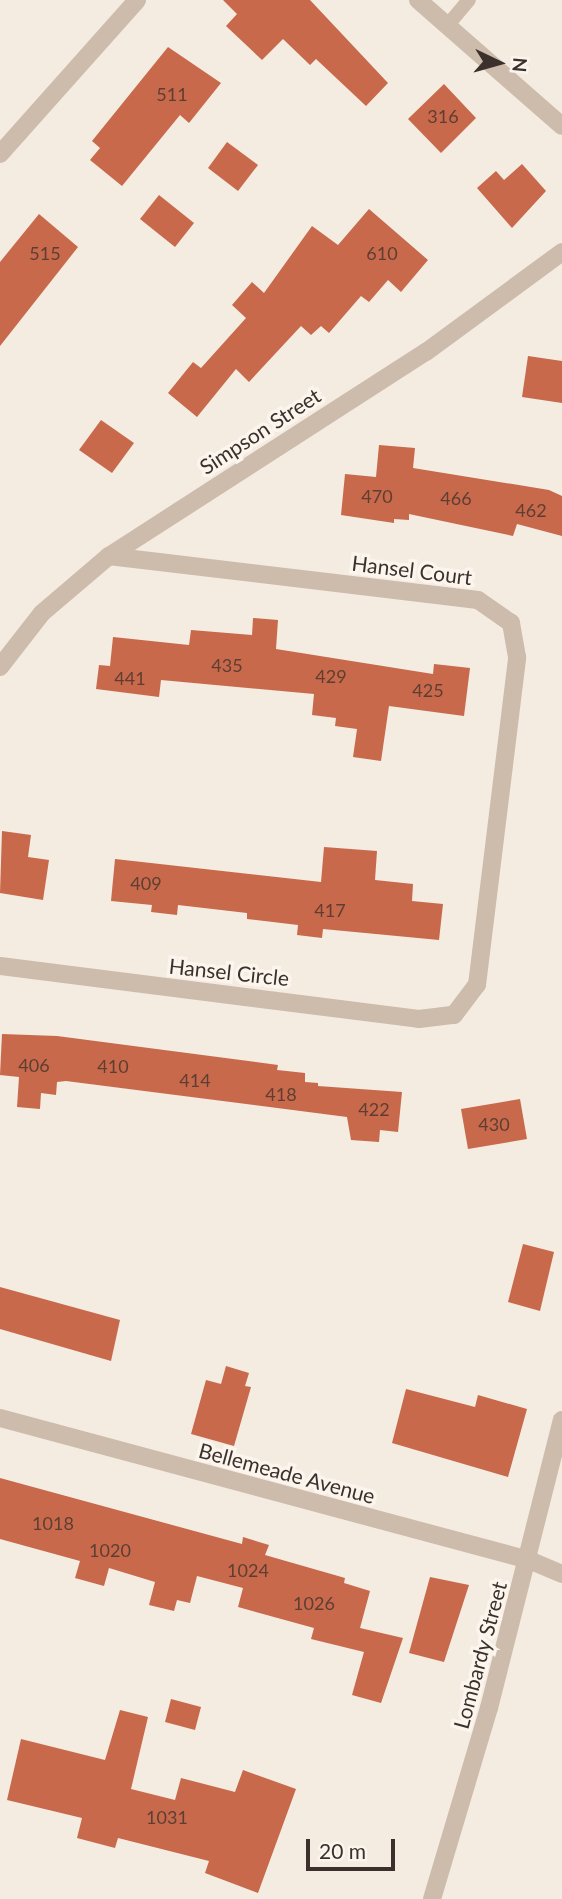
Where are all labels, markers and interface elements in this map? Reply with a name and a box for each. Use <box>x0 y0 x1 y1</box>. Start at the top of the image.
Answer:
north arrow <box>464 28 534 98</box>
text: N <box>508 57 533 73</box>
house number: 511 <box>156 83 188 105</box>
house number: 316 <box>427 105 459 127</box>
house number: 515 <box>29 242 61 264</box>
house number: 610 <box>366 242 398 264</box>
street label: Simpson Street <box>195 383 325 479</box>
house number: 470 <box>361 485 393 507</box>
house number: 466 <box>440 487 472 509</box>
house number: 462 <box>515 499 547 521</box>
street label: Hansel Court <box>350 550 474 590</box>
house number: 435 <box>211 654 243 676</box>
house number: 429 <box>315 665 347 687</box>
house number: 441 <box>114 667 146 689</box>
house number: 425 <box>412 679 444 701</box>
house number: 409 <box>130 872 162 894</box>
house number: 417 <box>314 899 346 921</box>
street label: Hansel Circle <box>168 953 290 991</box>
house number: 406 <box>18 1054 50 1076</box>
house number: 410 <box>97 1055 129 1077</box>
house number: 414 <box>179 1069 211 1091</box>
house number: 418 <box>265 1083 297 1105</box>
house number: 422 <box>358 1098 390 1120</box>
house number: 430 <box>478 1113 510 1135</box>
street label: Bellemeade Avenue <box>196 1437 378 1509</box>
house number: 1018 <box>32 1512 74 1534</box>
house number: 1020 <box>89 1539 131 1561</box>
house number: 1024 <box>227 1559 269 1581</box>
street label: Lombardy Street <box>448 1578 512 1732</box>
house number: 1026 <box>293 1592 335 1614</box>
house number: 1031 <box>146 1806 188 1828</box>
scale bar <box>310 1826 399 1870</box>
text: 20 m <box>319 1838 366 1863</box>

